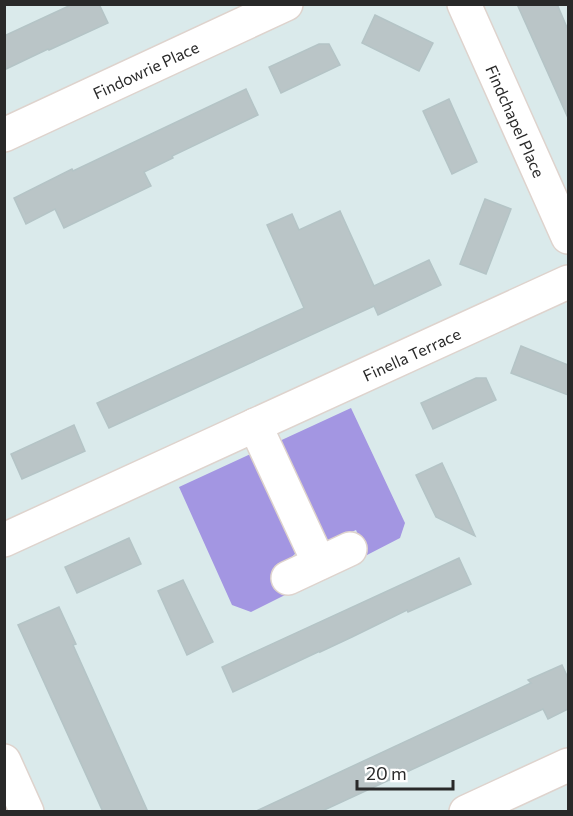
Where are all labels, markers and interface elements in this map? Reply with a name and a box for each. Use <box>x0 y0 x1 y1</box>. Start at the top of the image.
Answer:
street label: Findowrie Place <box>89 36 202 102</box>
street label: Findchapel Place <box>483 62 550 180</box>
street label: Finella Terrace <box>360 323 463 384</box>
scale bar <box>357 753 453 791</box>
text: 20 m <box>366 762 407 784</box>

